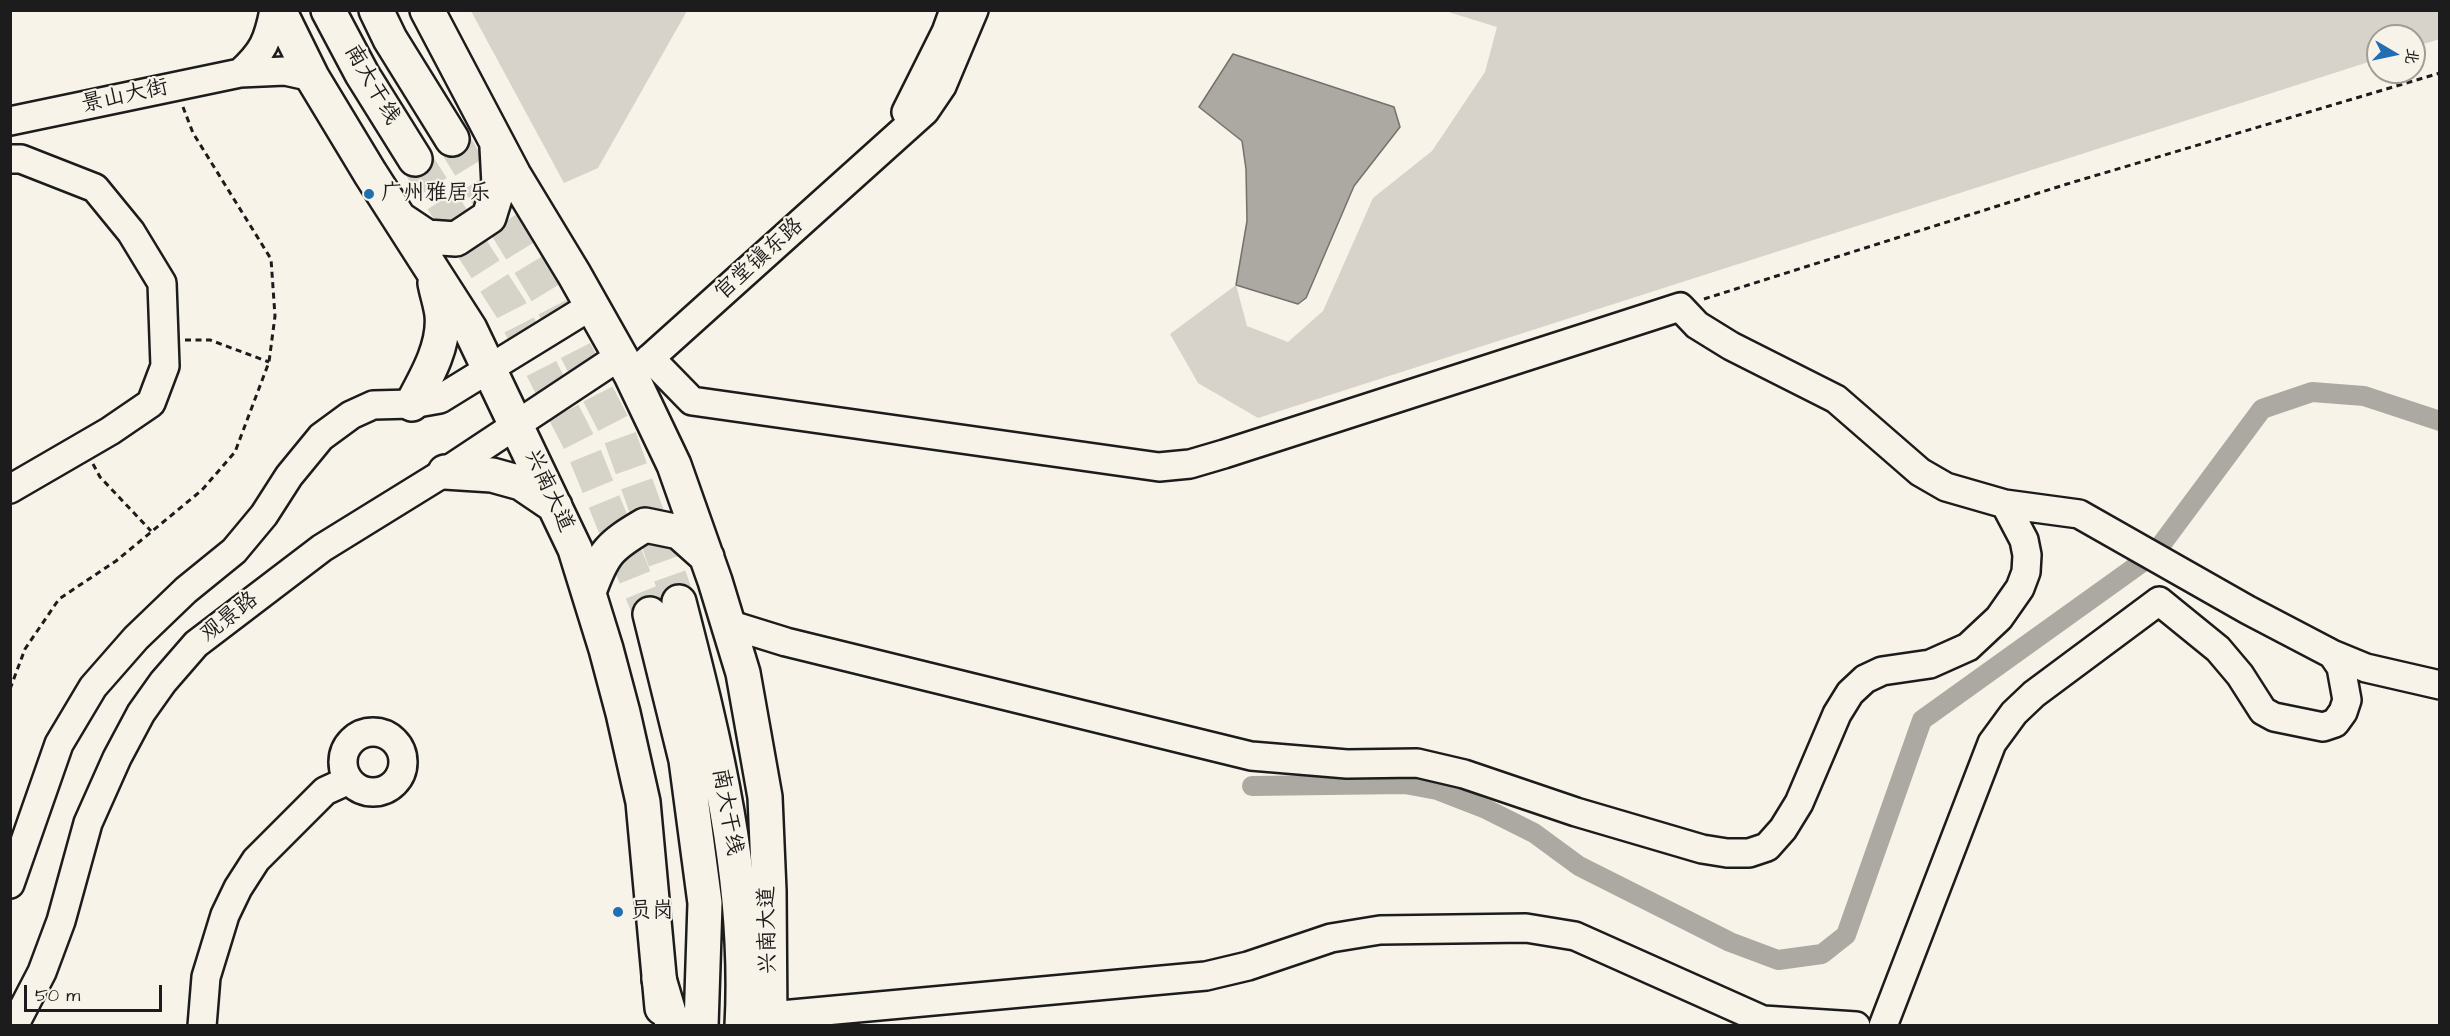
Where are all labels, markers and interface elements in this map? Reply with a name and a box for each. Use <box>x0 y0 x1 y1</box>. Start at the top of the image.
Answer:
north arrow <box>2366 24 2426 84</box>
street label: 南大干线 <box>338 40 404 130</box>
text: 北 <box>2400 47 2424 66</box>
street label: 景山大街 <box>79 75 171 119</box>
place label: 广州雅居乐 <box>381 181 491 207</box>
marker: 广州雅居乐 <box>362 187 376 201</box>
street label: 官堂镇东路 <box>710 213 810 307</box>
street label: 兴南大道 <box>517 446 579 536</box>
street label: 观景路 <box>196 587 264 649</box>
street label: 南大干线 <box>705 766 747 858</box>
street label: 兴南大道 <box>755 886 783 974</box>
place label: 员岗 <box>630 899 674 925</box>
marker: 员岗 <box>611 905 625 919</box>
scale bar <box>27 973 165 1011</box>
text: 50 m <box>35 983 80 1008</box>

